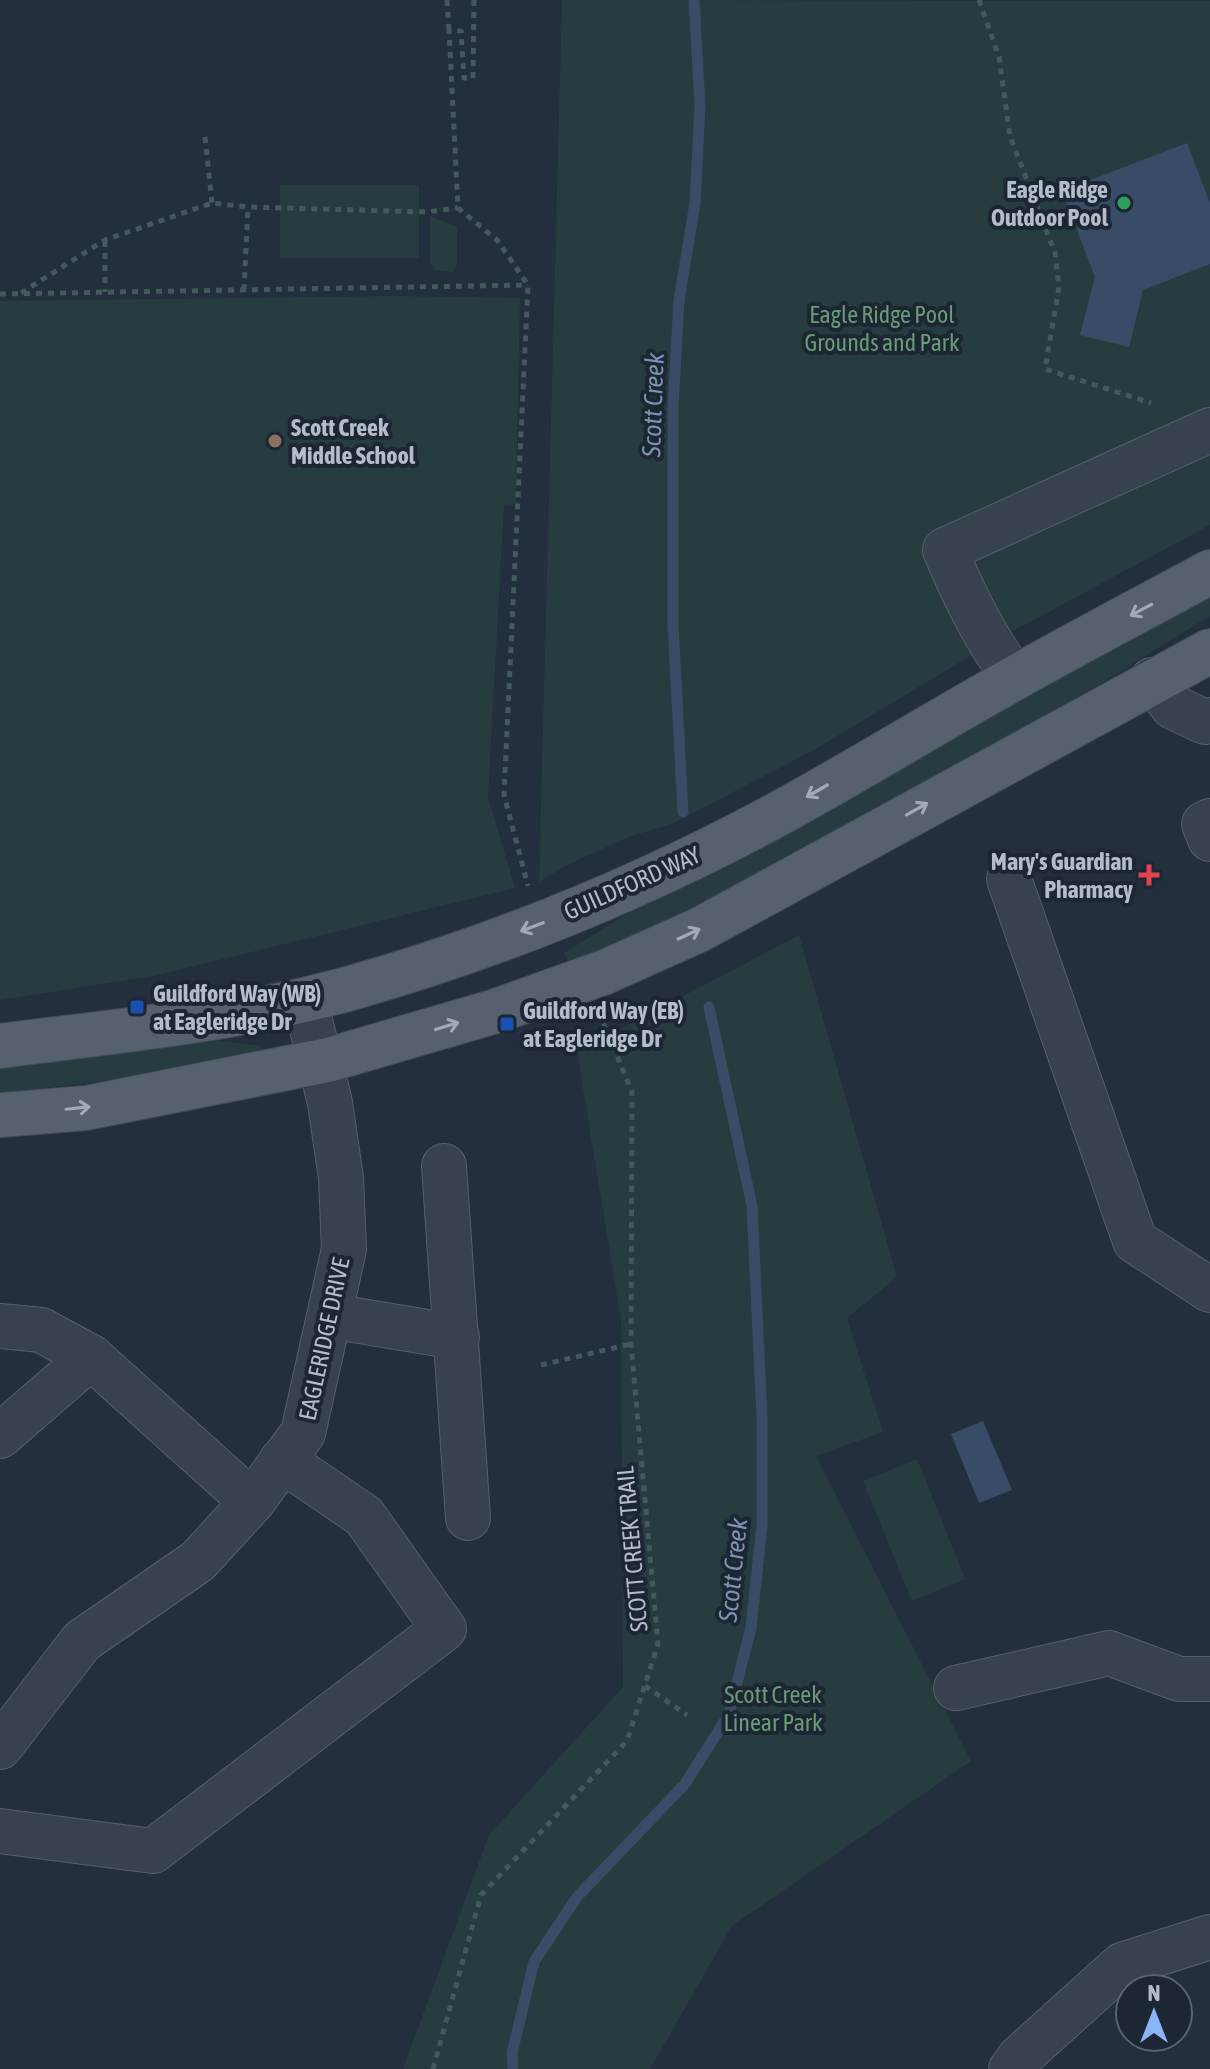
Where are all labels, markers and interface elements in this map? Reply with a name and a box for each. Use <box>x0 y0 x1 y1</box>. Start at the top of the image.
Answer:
place label: Eagle Ridge Outdoor Pool <box>991 176 1109 231</box>
marker: Eagle Ridge Outdoor Pool <box>1115 194 1133 212</box>
park label: Eagle Ridge Pool Grounds and Park <box>805 301 960 356</box>
water label: Scott Creek <box>636 352 670 459</box>
place label: Scott Creek Middle School <box>291 414 416 469</box>
marker: Scott Creek Middle School <box>266 432 284 450</box>
one-way arrow <box>1130 602 1154 618</box>
one-way arrow <box>806 783 829 799</box>
one-way arrow <box>905 801 929 817</box>
street label: GUILDFORD WAY <box>560 841 705 925</box>
place label: Mary's Guardian Pharmacy <box>991 848 1133 903</box>
marker: Mary's Guardian Pharmacy <box>1140 866 1158 884</box>
one-way arrow <box>520 921 545 935</box>
one-way arrow <box>677 926 701 941</box>
place label: Guildford Way (WB) at Eagleridge Dr <box>153 980 321 1035</box>
place label: Guildford Way (EB) at Eagleridge Dr <box>523 997 684 1052</box>
marker: Guildford Way (WB) at Eagleridge Dr <box>128 998 146 1016</box>
marker: Guildford Way (EB) at Eagleridge Dr <box>498 1015 516 1033</box>
one-way arrow <box>433 1018 459 1033</box>
one-way arrow <box>64 1101 91 1116</box>
street label: EAGLERIDGE DRIVE <box>294 1255 354 1423</box>
street label: SCOTT CREEK TRAIL <box>611 1464 653 1633</box>
water label: Scott Creek <box>713 1516 753 1624</box>
park label: Scott Creek Linear Park <box>724 1681 823 1736</box>
north arrow <box>1114 1973 1194 2053</box>
text: N <box>1148 1980 1160 2006</box>

